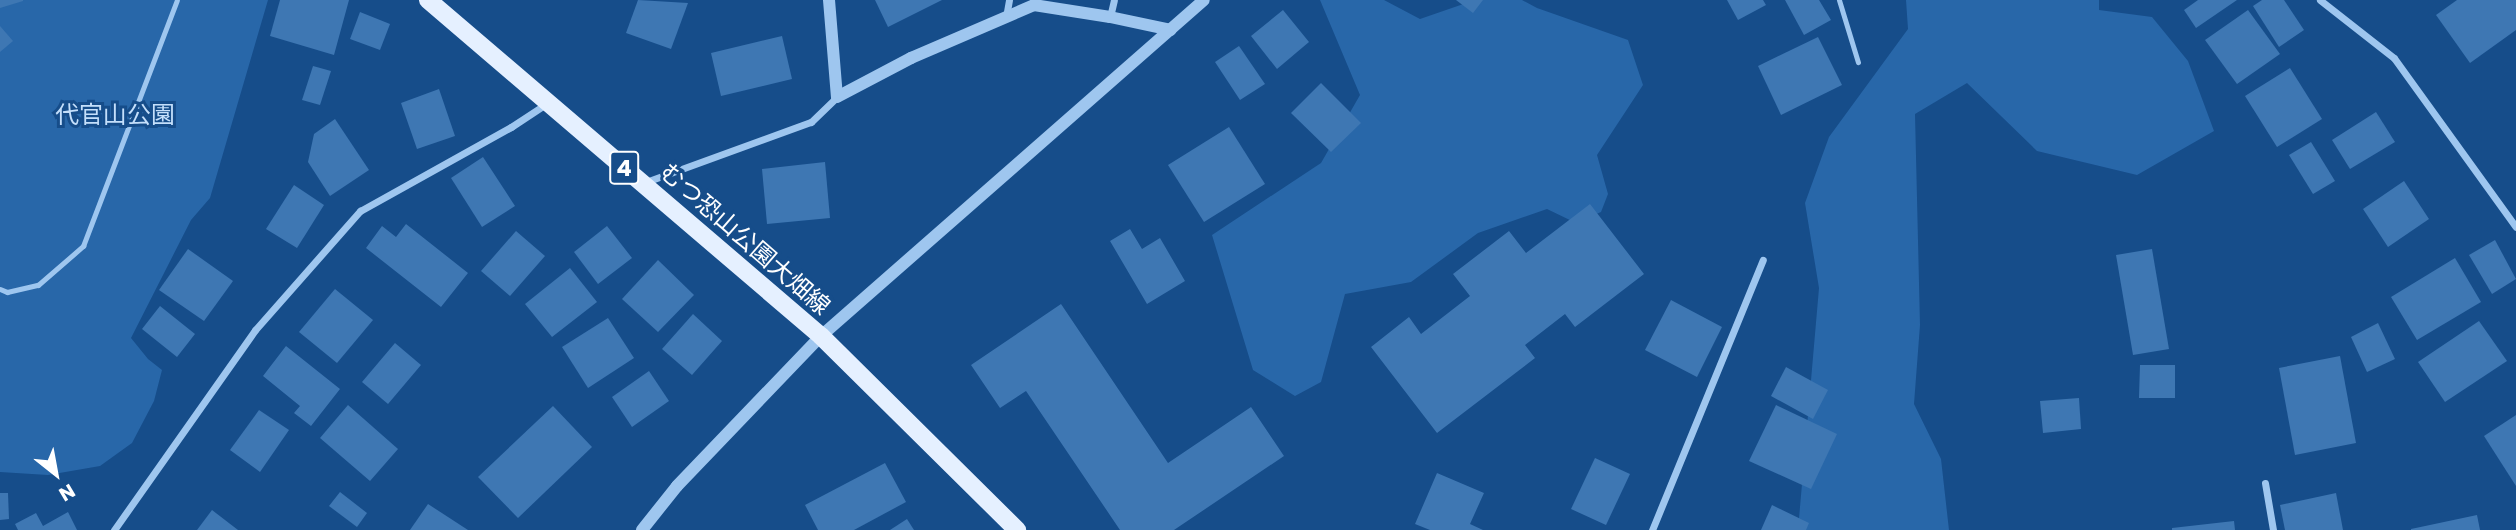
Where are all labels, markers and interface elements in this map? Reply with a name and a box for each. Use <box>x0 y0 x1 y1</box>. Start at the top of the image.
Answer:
park label: 代官山公園 <box>55 101 175 129</box>
road number: 4 <box>608 148 640 188</box>
street label: むつ恐山公園大畑線 <box>654 157 836 321</box>
north arrow <box>21 439 91 509</box>
text: N <box>54 477 80 508</box>

